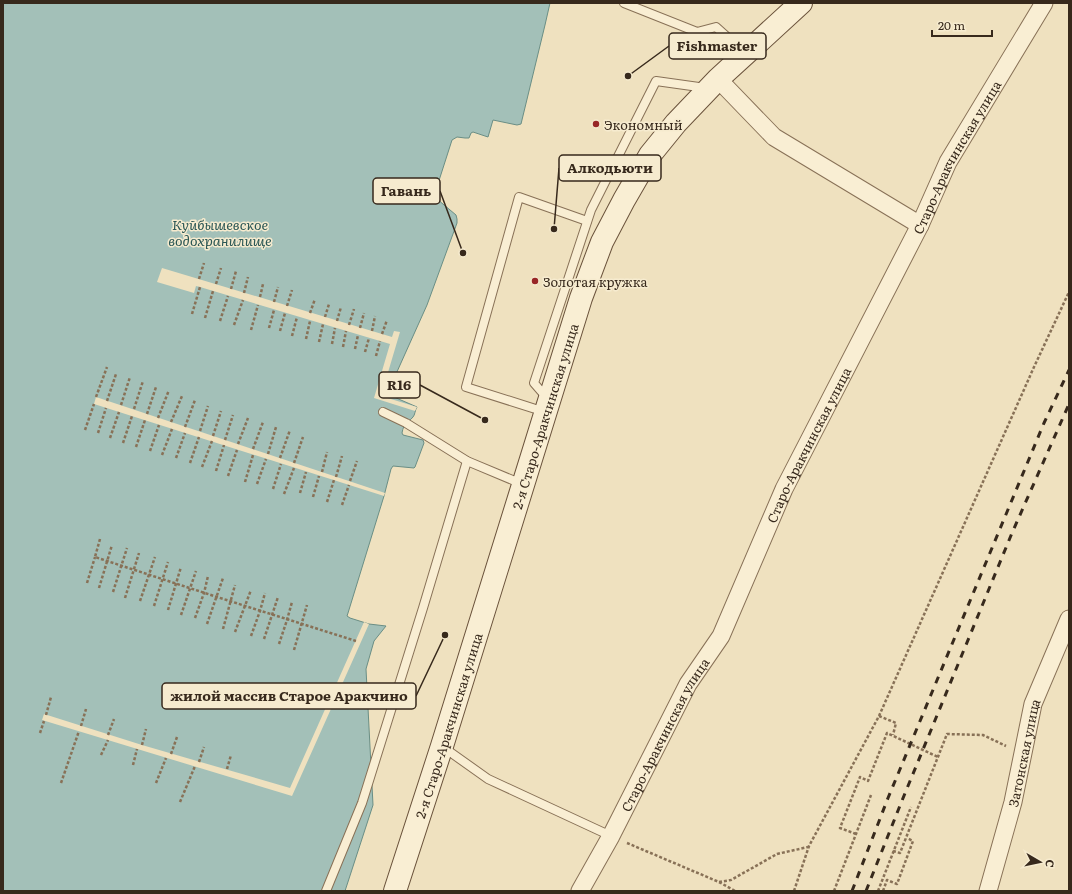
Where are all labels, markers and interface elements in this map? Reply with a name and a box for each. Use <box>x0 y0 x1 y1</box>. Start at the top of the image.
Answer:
scale bar <box>932 12 992 38</box>
text: 20 m <box>938 16 965 34</box>
callout: Fishmaster <box>669 33 766 59</box>
text: Fishmaster <box>677 35 758 55</box>
street label: Старо-Аракчинская улица <box>908 76 1005 237</box>
place label: Экономный <box>604 115 683 134</box>
marker: Экономный <box>591 119 601 129</box>
callout: Алкодьюти <box>559 155 661 181</box>
text: Алкодьюти <box>567 157 653 177</box>
callout: Гавань <box>373 178 440 204</box>
text: Гавань <box>381 180 431 200</box>
water label: Куйбышевское водохранилище <box>168 214 272 250</box>
place label: Золотая кружка <box>543 272 647 291</box>
marker: Золотая кружка <box>530 276 540 286</box>
street label: 2-я Старо-Аракчинская улица <box>507 321 582 511</box>
street label: Старо-Аракчинская улица <box>761 364 855 526</box>
callout: R16 <box>379 372 420 398</box>
text: R16 <box>387 374 411 394</box>
street label: 2-я Старо-Аракчинская улица <box>410 630 486 820</box>
street label: Старо-Аракчинская улица <box>616 654 713 815</box>
callout: жилой массив Старое Аракчино <box>162 683 416 709</box>
text: жилой массив Старое Аракчино <box>170 685 408 705</box>
street label: Затонская улица <box>1003 695 1044 809</box>
north arrow <box>1020 842 1060 882</box>
text: С <box>1042 859 1059 869</box>

